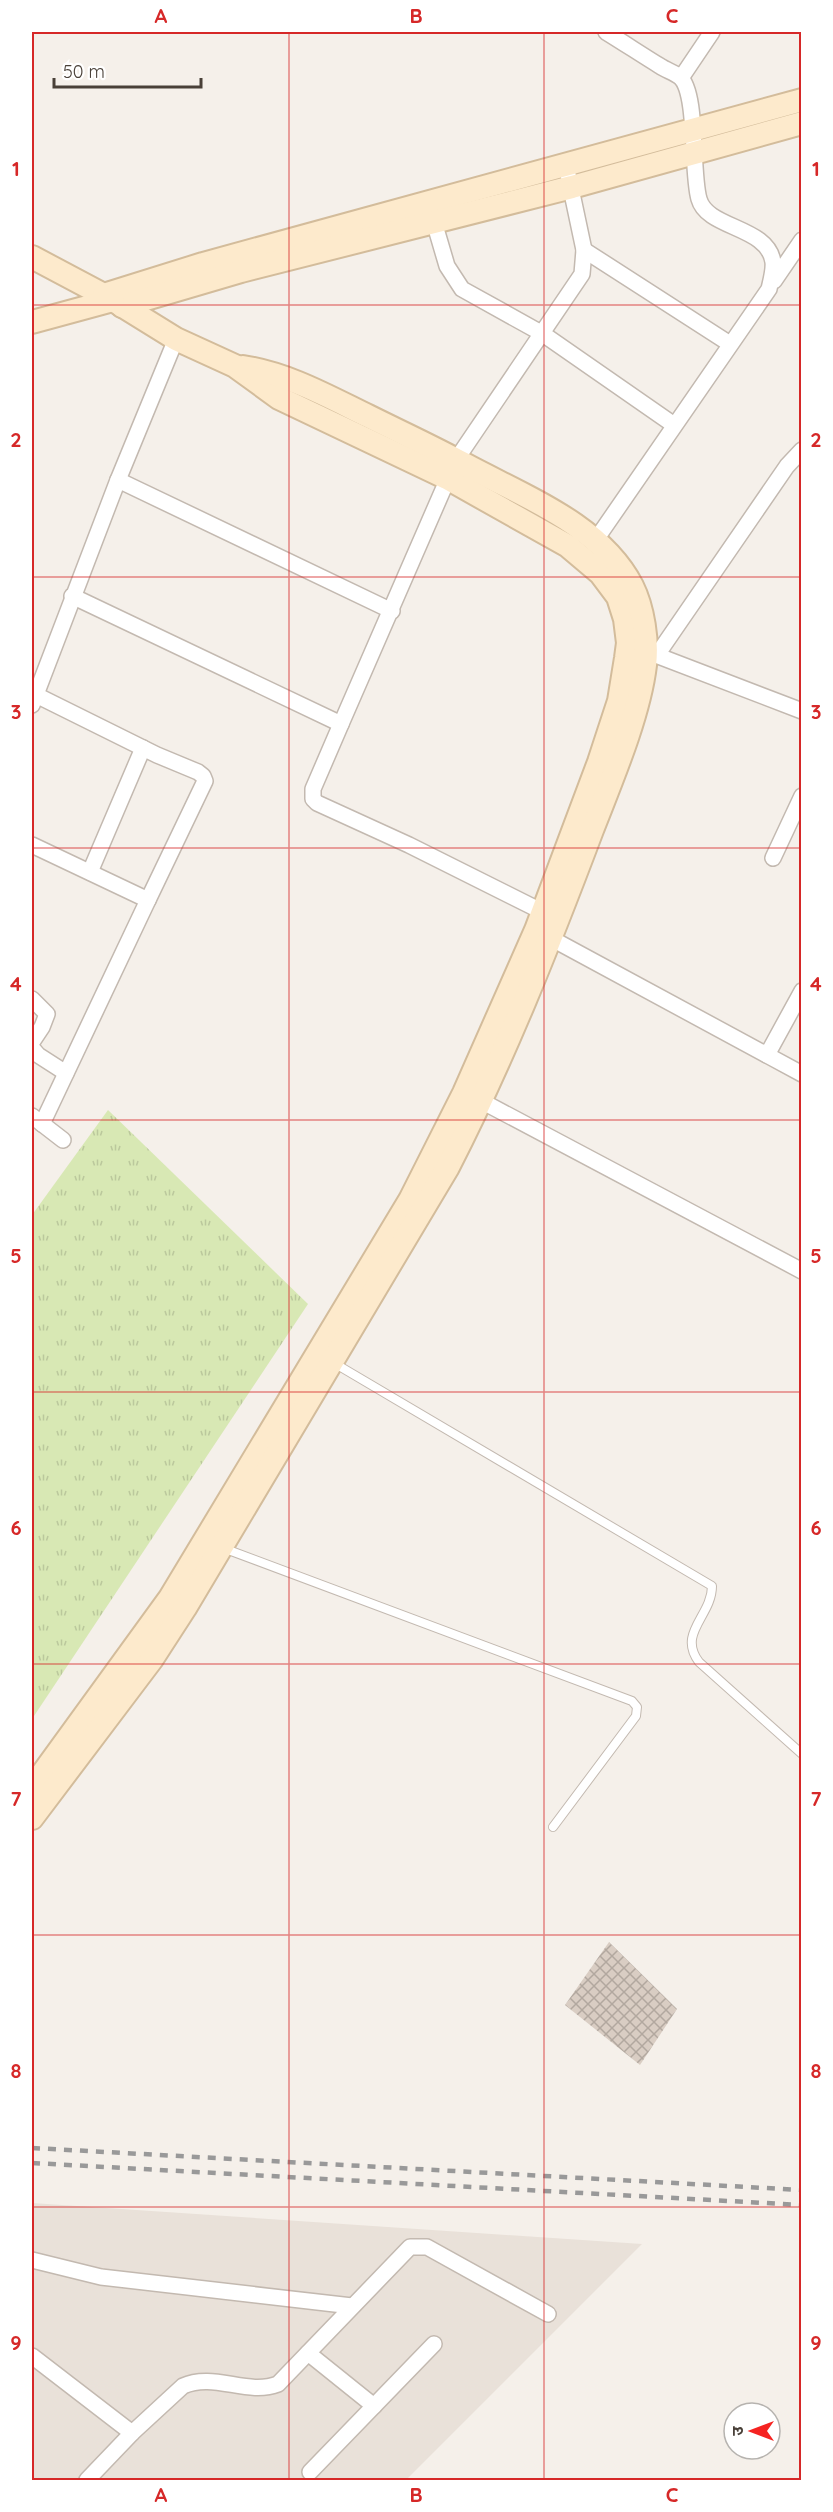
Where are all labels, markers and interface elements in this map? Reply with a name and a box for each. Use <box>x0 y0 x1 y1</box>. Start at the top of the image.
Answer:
text: A <box>155 3 168 28</box>
text: B <box>409 3 423 28</box>
text: C <box>666 3 679 28</box>
scale bar <box>54 51 201 89</box>
text: 50 m <box>63 60 105 83</box>
text: 1 <box>12 156 20 181</box>
text: 1 <box>812 156 820 181</box>
text: 2 <box>10 427 22 452</box>
text: 2 <box>810 427 822 452</box>
text: 3 <box>11 699 21 724</box>
text: 3 <box>811 699 821 724</box>
text: 4 <box>10 971 22 996</box>
text: 4 <box>810 971 822 996</box>
text: 5 <box>10 1243 22 1268</box>
text: 5 <box>810 1243 822 1268</box>
text: 6 <box>10 1515 22 1540</box>
text: 6 <box>810 1515 822 1540</box>
text: 7 <box>11 1786 22 1811</box>
text: 7 <box>811 1786 822 1811</box>
text: 8 <box>11 2058 22 2083</box>
text: 8 <box>811 2058 822 2083</box>
text: 9 <box>10 2330 22 2355</box>
text: 9 <box>810 2330 822 2355</box>
north arrow <box>722 2401 782 2461</box>
text: उ <box>727 2426 747 2436</box>
text: A <box>155 2482 168 2507</box>
text: B <box>409 2482 423 2507</box>
text: C <box>666 2482 679 2507</box>

